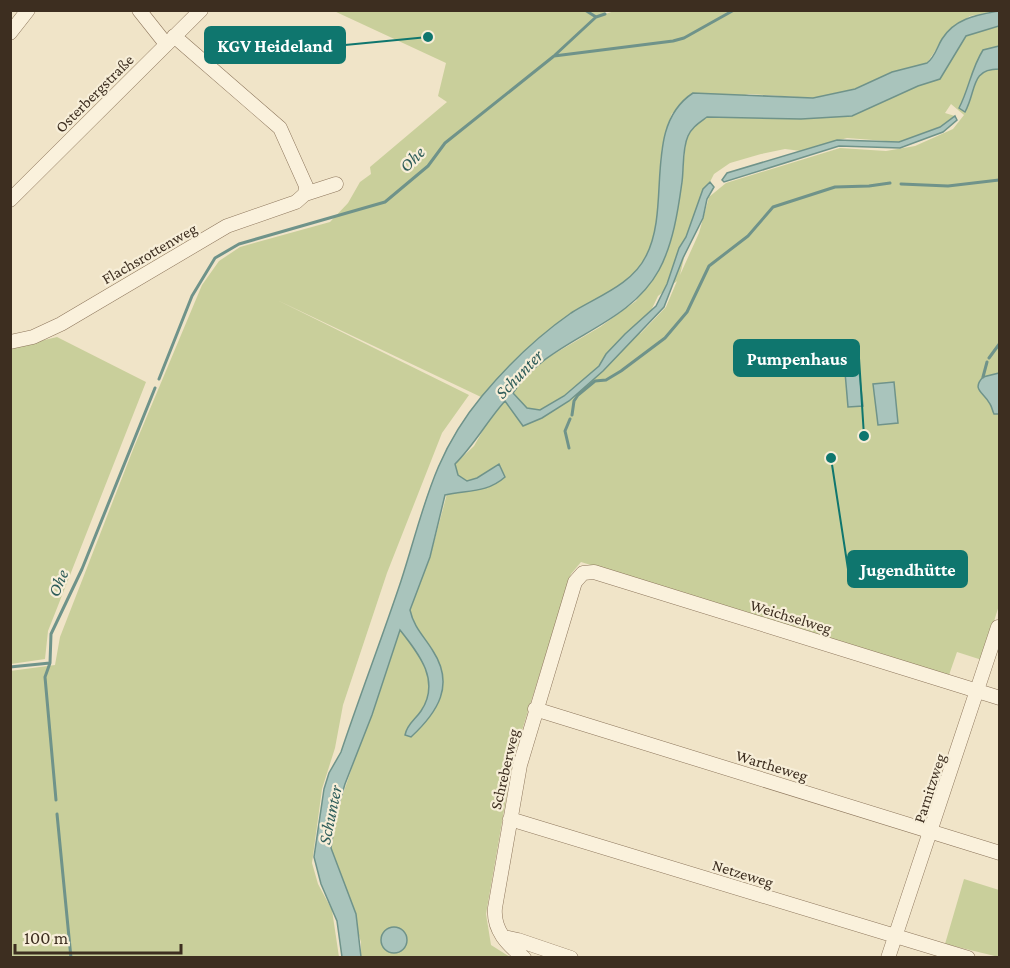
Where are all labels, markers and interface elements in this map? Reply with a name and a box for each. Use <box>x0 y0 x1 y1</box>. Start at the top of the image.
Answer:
callout: KGV Heideland <box>205 27 345 63</box>
text: KGV Heideland <box>217 36 333 56</box>
street label: Osterbergstraße <box>52 51 138 137</box>
water label: Ohe <box>395 142 429 176</box>
street label: Flachsrottenweg <box>99 219 200 288</box>
callout: Pumpenhaus <box>734 340 859 376</box>
water label: Schunter <box>491 345 547 402</box>
text: Pumpenhaus <box>747 349 847 369</box>
callout: Jugendhütte <box>848 551 967 587</box>
text: Jugendhütte <box>858 560 956 580</box>
water label: Ohe <box>43 566 73 600</box>
street label: Weichselweg <box>748 596 834 638</box>
street label: Schreberweg <box>487 727 523 811</box>
street label: Wartheweg <box>734 746 810 786</box>
street label: Parnitzweg <box>910 751 950 825</box>
water label: Schunter <box>314 783 346 846</box>
street label: Netzeweg <box>710 856 776 892</box>
scale bar <box>15 917 182 955</box>
text: 100 m <box>24 928 69 948</box>

